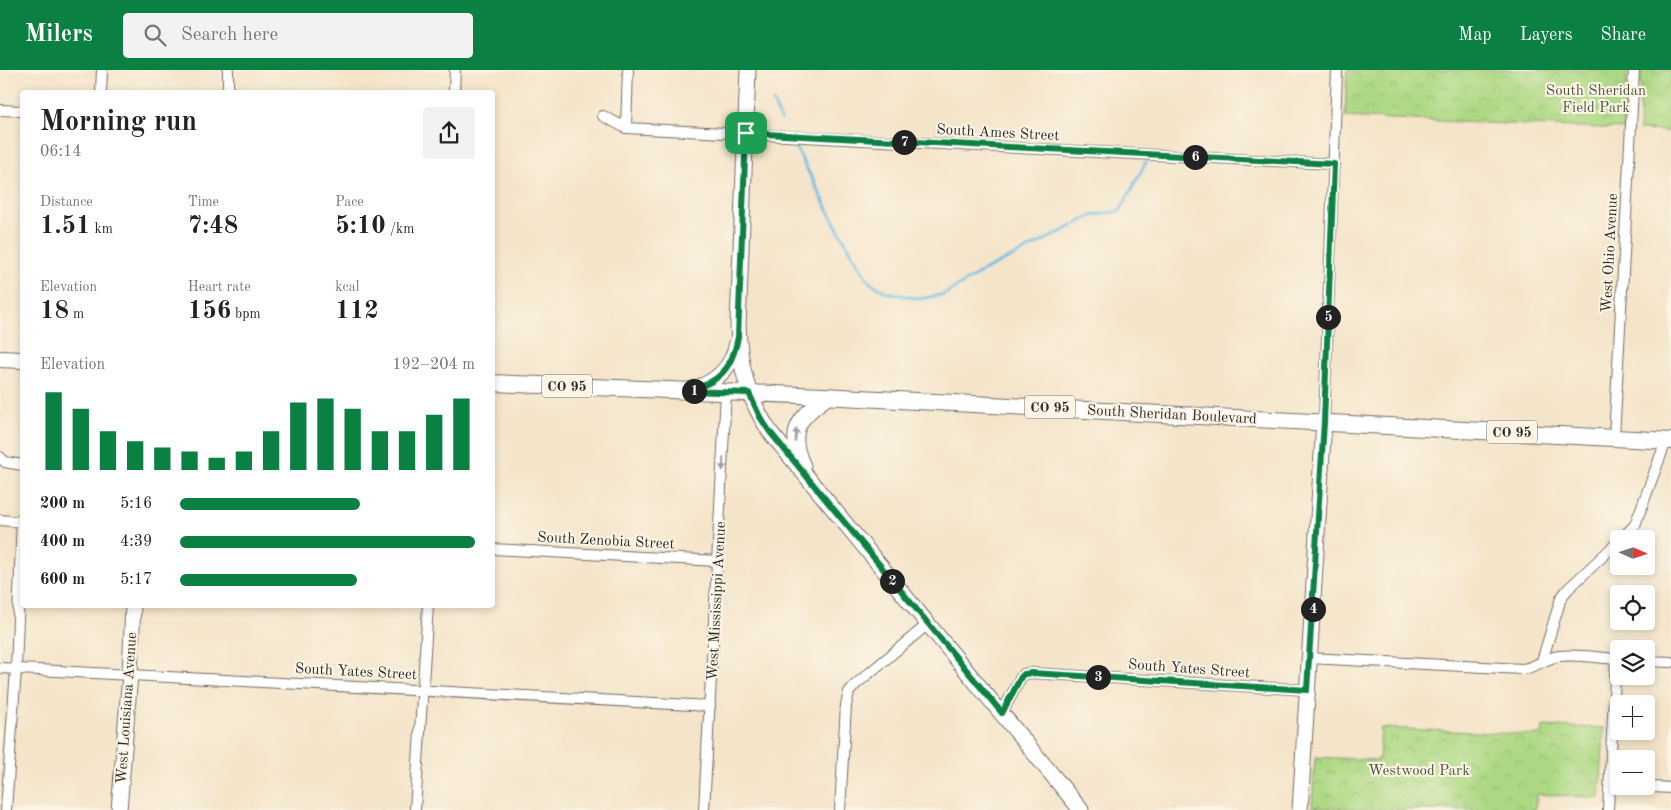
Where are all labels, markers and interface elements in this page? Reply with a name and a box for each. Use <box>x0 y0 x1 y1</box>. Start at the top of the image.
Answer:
search box <box>123 13 473 58</box>
icon: search <box>141 21 169 49</box>
text: Milers <box>25 23 93 47</box>
text: Search here <box>181 26 278 45</box>
text: Map <box>1458 26 1492 44</box>
text: Layers <box>1520 26 1572 44</box>
text: Share <box>1600 26 1646 44</box>
park label: South Sheridan Field Park <box>1546 84 1646 116</box>
button: share <box>423 107 475 159</box>
text: Morning run <box>40 109 197 137</box>
pin <box>725 112 767 154</box>
icon: arrive <box>732 119 760 147</box>
street label: South Ames Street <box>936 123 1060 144</box>
pin: 7 <box>892 130 916 154</box>
text: 7 <box>900 135 909 149</box>
text: 06:14 <box>40 144 82 160</box>
pin: 6 <box>1182 144 1208 170</box>
text: 6 <box>1191 150 1200 164</box>
street label: West Ohio Avenue <box>1600 193 1621 313</box>
text: Distance <box>40 195 93 209</box>
text: Time <box>188 195 219 209</box>
text: Pace <box>335 195 364 209</box>
text: 1.51 <box>40 214 91 239</box>
text: 7:48 <box>188 214 238 239</box>
text: 5:10 <box>335 214 386 239</box>
text: km <box>91 222 113 236</box>
text: /km <box>386 222 414 236</box>
text: Elevation <box>40 280 97 294</box>
text: Heart rate <box>188 280 251 294</box>
text: kcal <box>335 280 359 294</box>
text: 18 <box>40 299 69 324</box>
text: 156 <box>188 299 231 324</box>
text: 112 <box>335 299 379 324</box>
pin: 5 <box>1316 304 1340 330</box>
text: m <box>69 307 84 321</box>
text: bpm <box>231 307 261 321</box>
text: 5 <box>1324 310 1333 324</box>
text: Elevation <box>40 357 105 373</box>
text: 192–204 m <box>392 357 475 373</box>
road number: CO 95 <box>542 374 592 398</box>
pin: 1 <box>682 378 706 404</box>
text: 1 <box>690 384 699 398</box>
road number: CO 95 <box>1025 396 1075 418</box>
street label: South Sheridan Boulevard <box>1087 404 1257 427</box>
road number: CO 95 <box>1487 421 1537 444</box>
one-way arrow <box>793 427 801 443</box>
one-way arrow <box>719 456 727 472</box>
text: 200 m <box>40 496 85 512</box>
text: 5:16 <box>120 496 152 512</box>
street label: West Mississippi Avenue <box>706 521 729 681</box>
street label: South Zenobia Street <box>537 530 675 553</box>
north arrow <box>1610 530 1655 575</box>
map controls <box>1610 530 1655 795</box>
text: 400 m <box>40 534 85 550</box>
text: 4:39 <box>120 534 152 550</box>
pin: 2 <box>880 568 904 594</box>
text: 600 m <box>40 572 85 588</box>
text: 5:17 <box>120 572 152 588</box>
text: 2 <box>888 574 897 588</box>
button: locate <box>1610 585 1655 630</box>
pin: 4 <box>1300 596 1326 622</box>
text: 4 <box>1309 602 1318 616</box>
street label: West Louisiana Avenue <box>115 632 140 785</box>
button: layers <box>1610 640 1655 685</box>
street label: South Yates Street <box>1127 658 1250 681</box>
street label: South Yates Street <box>294 662 417 683</box>
pin: 3 <box>1086 664 1110 690</box>
text: 3 <box>1094 670 1103 684</box>
button: + <box>1610 695 1655 740</box>
button: − <box>1610 750 1655 795</box>
park label: Westwood Park <box>1368 764 1470 779</box>

